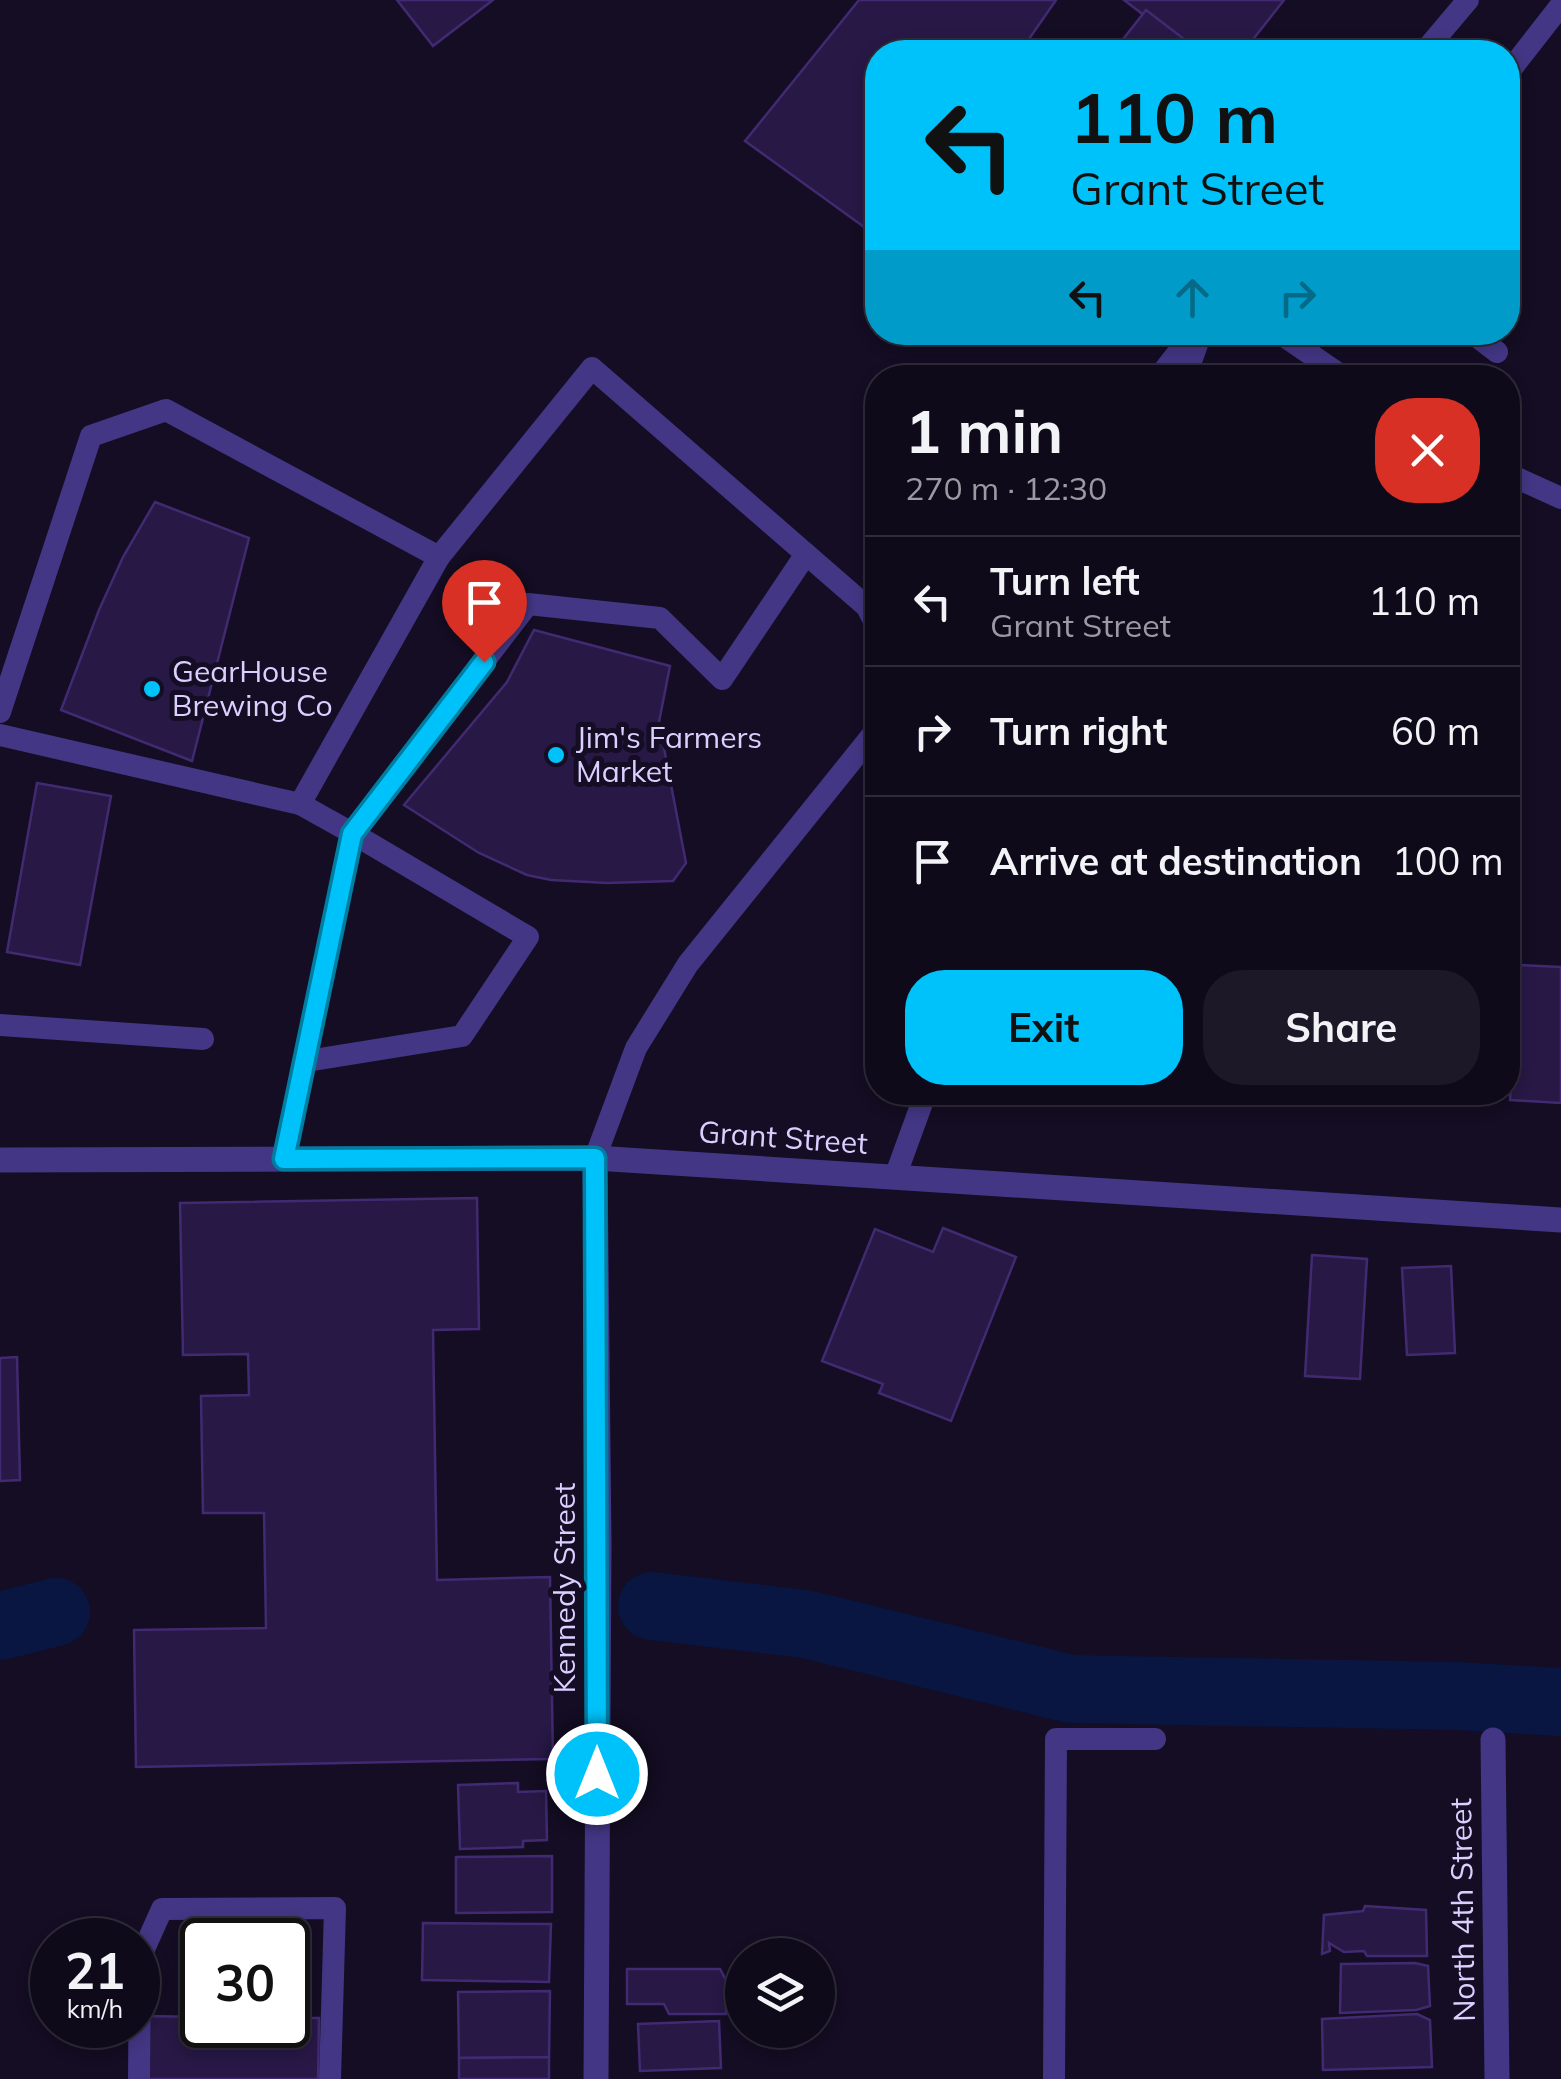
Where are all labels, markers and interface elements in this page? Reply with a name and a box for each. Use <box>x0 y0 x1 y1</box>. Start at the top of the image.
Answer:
text: 110 m <box>1070 73 1278 161</box>
icon: left <box>905 80 1035 210</box>
text: Grant Street <box>1070 160 1324 216</box>
icon: left <box>1060 270 1115 325</box>
icon: ahead <box>1165 270 1220 325</box>
icon: right <box>1270 270 1325 325</box>
text: 1 min <box>905 393 1063 468</box>
button: close <box>1375 398 1480 503</box>
text: 270 m · 12:30 <box>905 468 1107 508</box>
text: Turn left <box>990 557 1140 605</box>
pin <box>442 560 527 663</box>
icon: left <box>905 574 960 629</box>
icon: arrive <box>457 575 512 630</box>
text: 110 m <box>1368 577 1480 625</box>
text: Grant Street <box>990 605 1171 645</box>
place label: GearHouse Brewing Co <box>172 652 333 724</box>
marker: GearHouse Brewing Co <box>141 678 163 700</box>
icon: right <box>905 704 960 759</box>
text: Turn right <box>990 707 1167 755</box>
text: 60 m <box>1391 707 1480 755</box>
place label: Jim's Farmers Market <box>576 718 762 790</box>
marker: Jim's Farmers Market <box>545 744 567 766</box>
icon: arrive <box>905 834 960 889</box>
text: Arrive at destination <box>990 837 1362 885</box>
text: 100 m <box>1392 837 1504 885</box>
button: Exit <box>905 970 1183 1085</box>
button: Share <box>1203 970 1480 1085</box>
street label: Grant Street <box>697 1112 869 1162</box>
street label: Kennedy Street <box>545 1482 583 1694</box>
position arrow <box>545 1722 649 1826</box>
street label: North 4th Street <box>1441 1798 1483 2022</box>
speed limit sign: 30 <box>180 1918 310 2048</box>
map controls <box>725 1938 835 2048</box>
button: layers <box>725 1938 835 2048</box>
text: 21 <box>65 1939 125 2002</box>
text: km/h <box>67 1993 123 2024</box>

